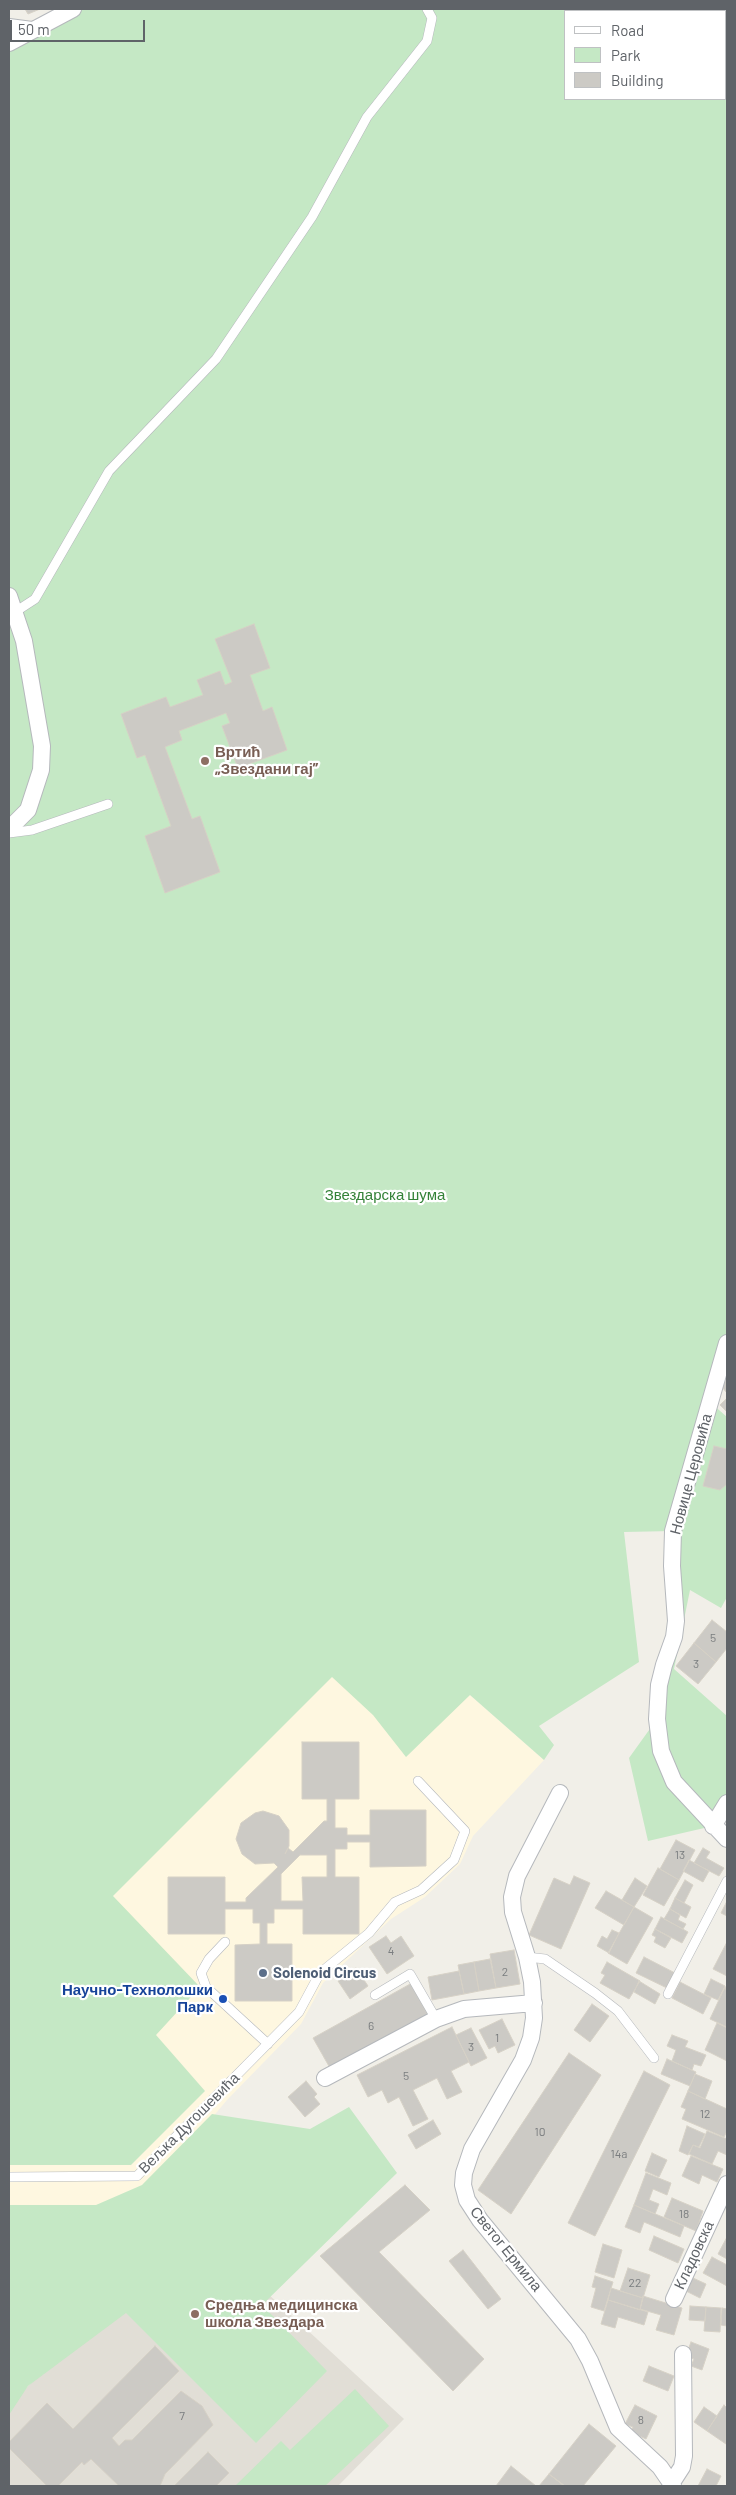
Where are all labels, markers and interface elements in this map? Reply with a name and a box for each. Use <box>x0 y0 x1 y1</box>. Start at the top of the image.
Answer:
scale bar <box>12 10 148 42</box>
legend <box>564 10 726 100</box>
text: 50 m <box>18 20 50 38</box>
text: Road <box>611 21 644 39</box>
text: Park <box>611 46 640 64</box>
text: Building <box>611 71 664 89</box>
place label: Вртић „Звездани гај” <box>215 743 318 778</box>
marker: Вртић „Звездани гај” <box>199 755 211 767</box>
park label: Звездарска шума <box>325 1186 445 1204</box>
street label: Новице Церовића <box>666 1412 716 1536</box>
house number: 5 <box>710 1631 716 1645</box>
house number: 3 <box>693 1657 699 1671</box>
house number: 13 <box>675 1848 685 1862</box>
house number: 4 <box>388 1944 394 1958</box>
place label: Solenoid Circus <box>273 1964 376 1982</box>
house number: 2 <box>502 1965 508 1979</box>
marker: Solenoid Circus <box>257 1967 269 1979</box>
place label: Научно-Технолошки Парк <box>62 1981 213 2016</box>
marker: Научно-Технолошки Парк <box>217 1993 229 2005</box>
house number: 6 <box>368 2019 374 2033</box>
house number: 1 <box>495 2031 499 2045</box>
house number: 3 <box>468 2040 474 2054</box>
street label: Вељка Дугошевића <box>135 2069 243 2177</box>
house number: 5 <box>403 2069 409 2083</box>
house number: 12 <box>700 2107 710 2121</box>
house number: 10 <box>535 2125 545 2139</box>
house number: 14a <box>611 2147 627 2161</box>
street label: Светог Ермила <box>466 2203 546 2295</box>
house number: 18 <box>679 2207 689 2221</box>
street label: Кладовска <box>670 2218 718 2292</box>
house number: 22 <box>629 2276 641 2290</box>
place label: Средња медицинска школа Звездара <box>205 2296 358 2331</box>
marker: Средња медицинска школа Звездара <box>189 2308 201 2320</box>
house number: 7 <box>179 2409 185 2423</box>
house number: 8 <box>638 2413 644 2427</box>

